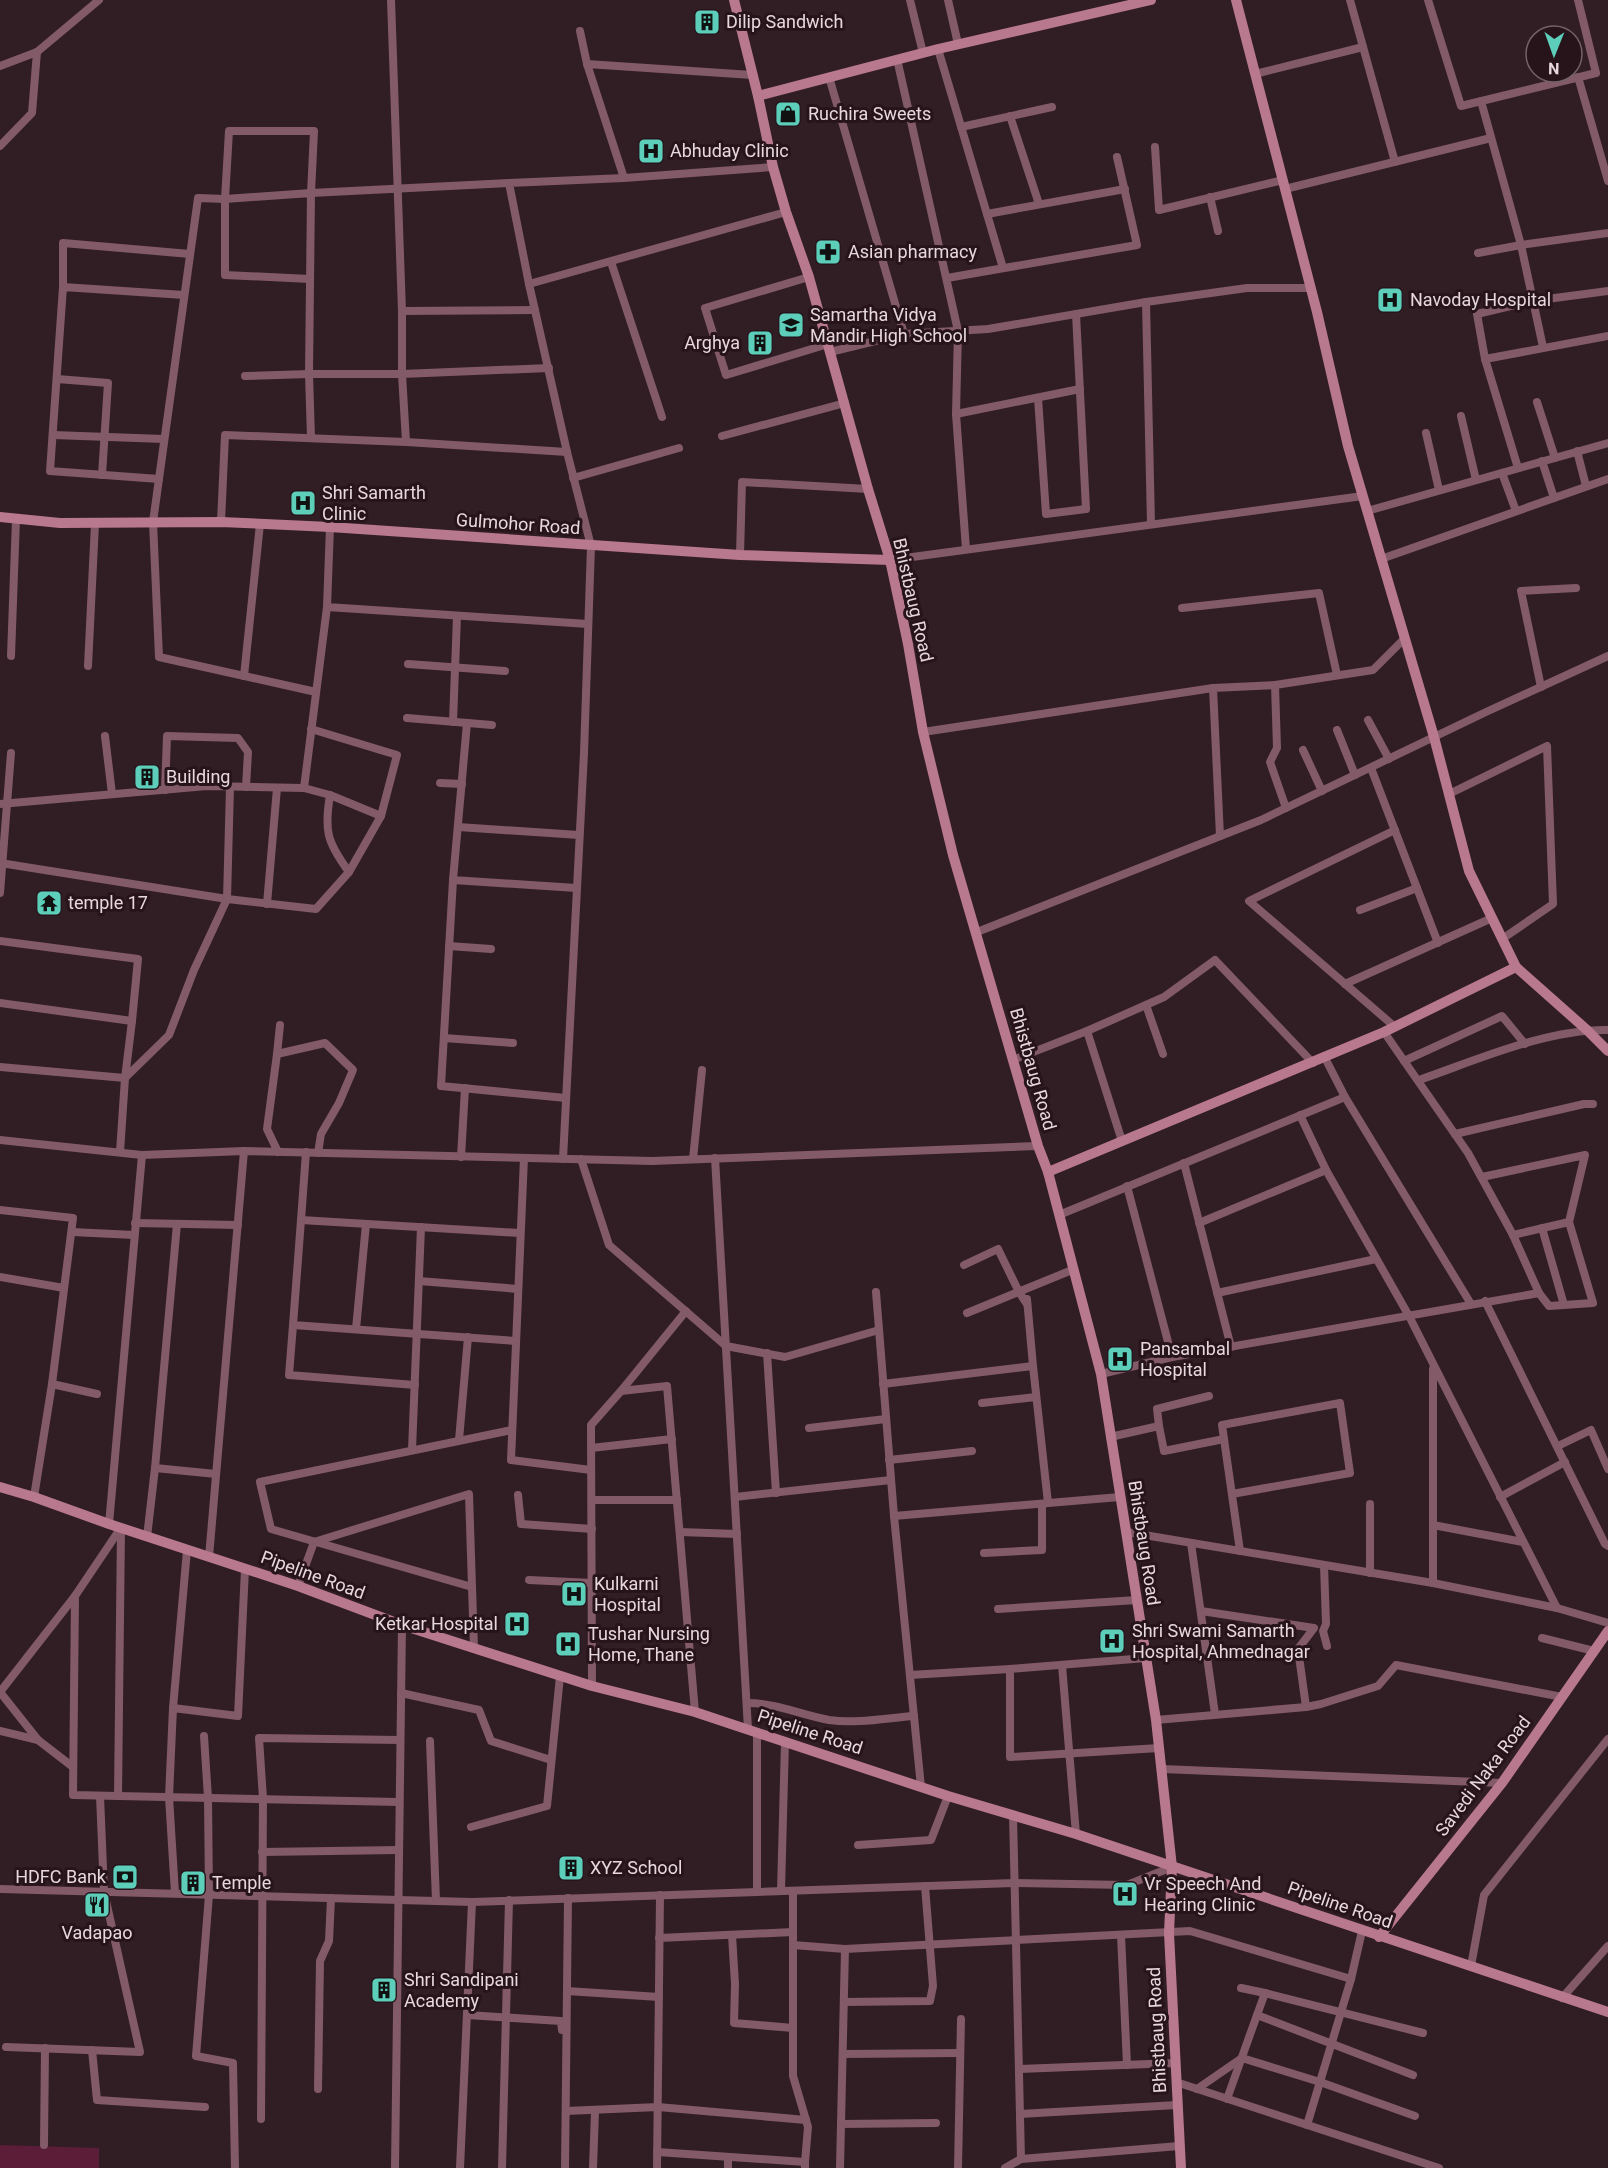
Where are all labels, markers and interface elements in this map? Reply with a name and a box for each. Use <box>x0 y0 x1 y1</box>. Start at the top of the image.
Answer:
building icon: Dilip Sandwich <box>692 7 722 37</box>
place label: Dilip Sandwich <box>726 11 843 32</box>
north arrow <box>1524 24 1584 84</box>
text: N <box>1548 59 1560 78</box>
shop icon: Ruchira Sweets <box>773 99 803 129</box>
place label: Ruchira Sweets <box>808 103 931 124</box>
hospital icon: Abhuday Clinic <box>636 136 666 166</box>
place label: Abhuday Clinic <box>670 140 789 161</box>
pharmacy icon: Asian pharmacy <box>813 237 843 267</box>
place label: Asian pharmacy <box>848 241 978 262</box>
hospital icon: Navoday Hospital <box>1375 285 1405 315</box>
place label: Navoday Hospital <box>1410 289 1551 310</box>
place label: Samartha Vidya Mandir High School <box>810 304 967 346</box>
school or university icon: Samartha Vidya Mandir High School <box>776 310 806 340</box>
building icon: Arghya <box>745 328 775 358</box>
place label: Arghya <box>684 332 740 353</box>
place label: Shri Samarth Clinic <box>322 482 426 524</box>
hospital icon: Shri Samarth Clinic <box>288 488 318 518</box>
street label: Gulmohor Road <box>455 509 581 538</box>
street label: Bhistbaug Road <box>889 536 938 664</box>
building icon: Building <box>132 762 162 792</box>
place label: Building <box>166 766 230 787</box>
temple icon: temple 17 <box>34 888 64 918</box>
place label: temple 17 <box>68 892 148 913</box>
street label: Bhistbaug Road <box>1006 1005 1061 1133</box>
place label: Pansambal Hospital <box>1140 1338 1230 1380</box>
hospital icon: Pansambal Hospital <box>1105 1344 1135 1374</box>
street label: Bhistbaug Road <box>1124 1479 1165 1607</box>
street label: Pipeline Road <box>258 1546 368 1603</box>
place label: Kulkarni Hospital <box>594 1573 661 1615</box>
hospital icon: Kulkarni Hospital <box>559 1579 589 1609</box>
hospital icon: Ketkar Hospital <box>502 1609 532 1639</box>
place label: Ketkar Hospital <box>375 1613 498 1634</box>
place label: Shri Swami Samarth Hospital, Ahmednagar <box>1132 1620 1310 1662</box>
place label: Tushar Nursing Home, Thane <box>588 1623 710 1665</box>
hospital icon: Shri Swami Samarth Hospital, Ahmednagar <box>1097 1626 1127 1656</box>
hospital icon: Tushar Nursing Home, Thane <box>553 1629 583 1659</box>
street label: Pipeline Road <box>755 1705 865 1758</box>
street label: Savedi Naka Road <box>1431 1712 1535 1840</box>
building icon: XYZ School <box>556 1853 586 1883</box>
place label: XYZ School <box>590 1857 682 1878</box>
bank icon: HDFC Bank <box>110 1862 140 1892</box>
place label: HDFC Bank <box>15 1866 107 1887</box>
building icon: Temple <box>178 1868 208 1898</box>
place label: Temple <box>212 1872 271 1893</box>
place label: Vr Speech And Hearing Clinic <box>1144 1873 1261 1915</box>
street label: Pipeline Road <box>1285 1877 1395 1932</box>
hospital icon: Vr Speech And Hearing Clinic <box>1110 1879 1140 1909</box>
restaurant icon: Vadapao <box>82 1890 112 1920</box>
place label: Vadapao <box>62 1922 132 1943</box>
street label: Bhistbaug Road <box>1143 1966 1170 2094</box>
place label: Shri Sandipani Academy <box>404 1969 519 2011</box>
building icon: Shri Sandipani Academy <box>369 1975 399 2005</box>

